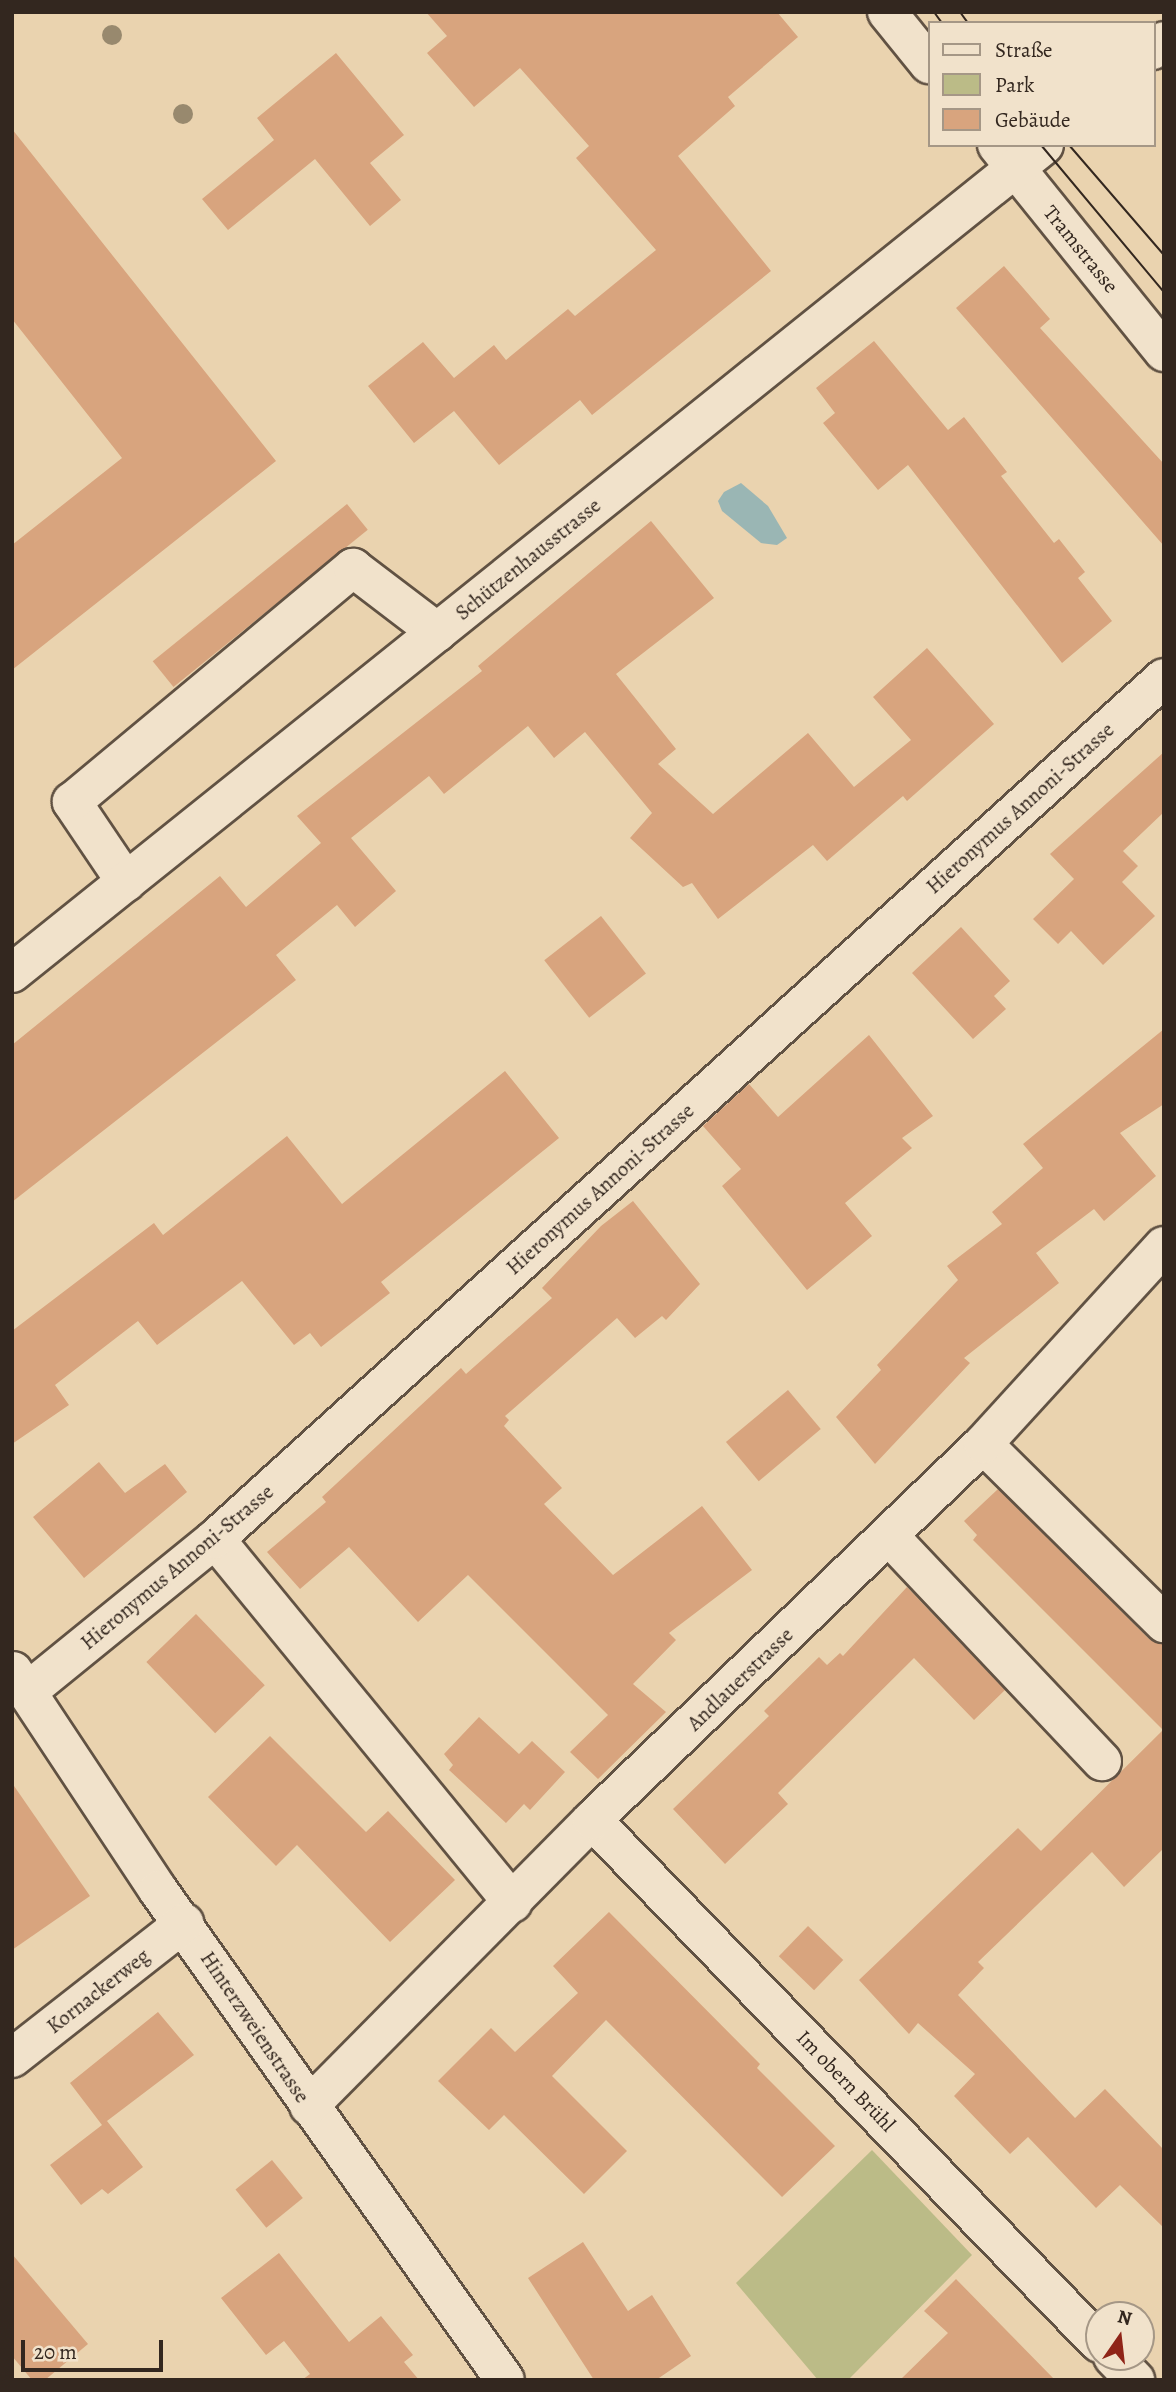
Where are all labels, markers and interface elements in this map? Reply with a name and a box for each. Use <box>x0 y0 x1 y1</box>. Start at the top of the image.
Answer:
legend <box>928 21 1155 147</box>
text: Straße <box>995 36 1053 64</box>
text: Park <box>995 71 1034 99</box>
text: Gebäude <box>995 106 1071 134</box>
street label: Tramstrasse <box>1038 200 1124 298</box>
street label: Schützenhausstrasse <box>450 493 606 625</box>
street label: Hieronymus Annoni-Strasse <box>921 717 1119 899</box>
street label: Hieronymus Annoni-Strasse <box>501 1098 699 1280</box>
street label: Hieronymus Annoni-Strasse <box>76 1479 278 1655</box>
street label: Andlauerstrasse <box>682 1622 798 1736</box>
street label: Kornackerweg <box>42 1943 154 2039</box>
street label: Hinterzweienstrasse <box>195 1947 315 2107</box>
street label: Im obern Brühl <box>791 2025 901 2137</box>
north arrow <box>1085 2301 1155 2371</box>
text: N <box>1115 2303 1134 2332</box>
scale bar <box>24 2326 166 2370</box>
text: 20 m <box>34 2338 77 2366</box>

